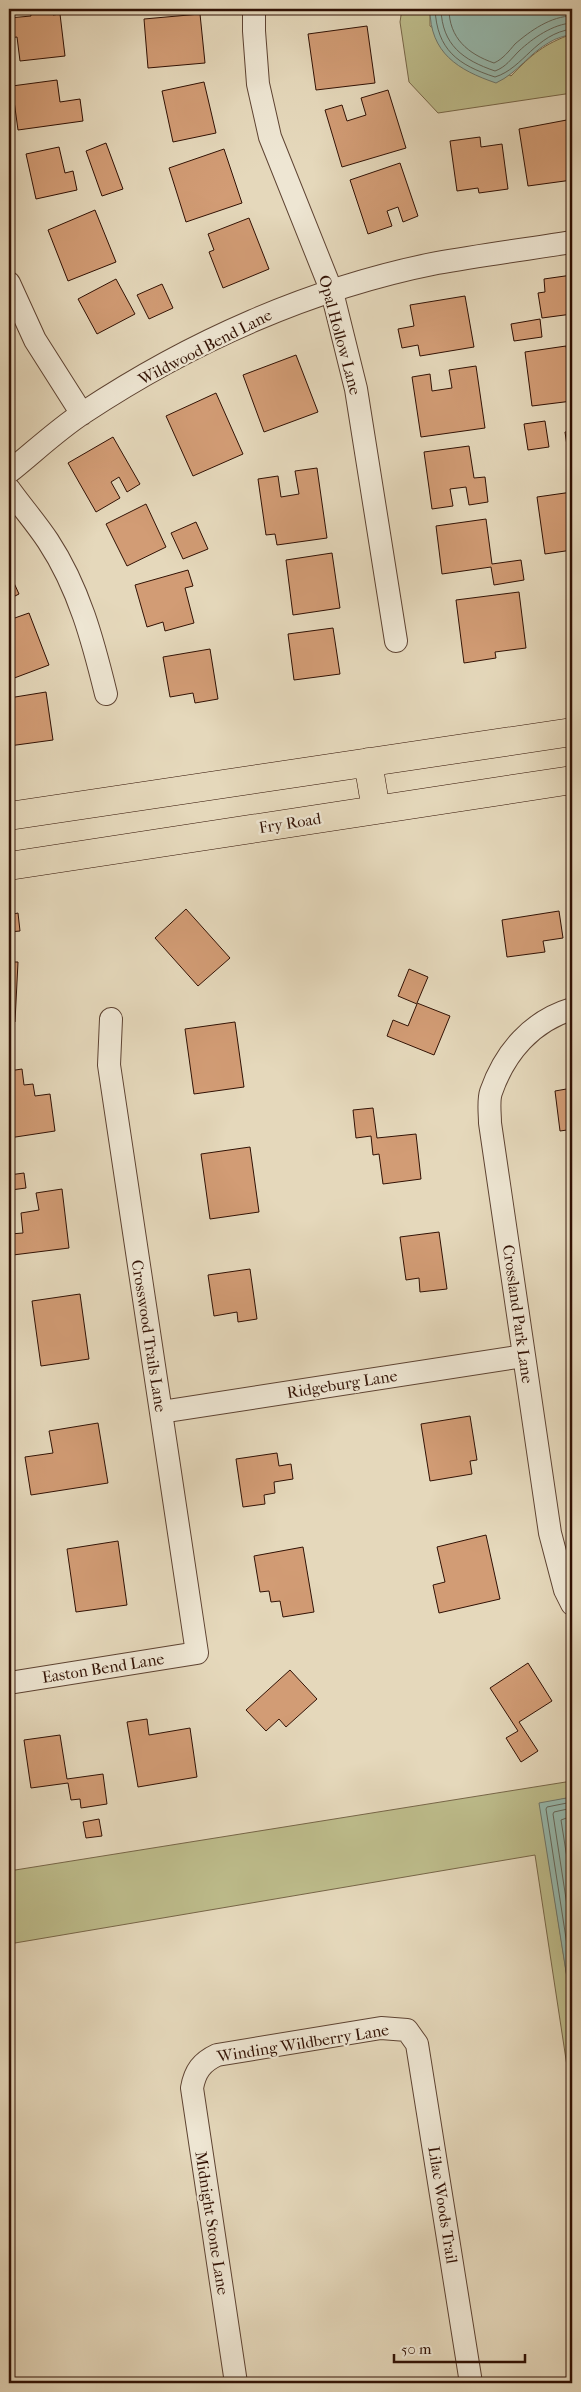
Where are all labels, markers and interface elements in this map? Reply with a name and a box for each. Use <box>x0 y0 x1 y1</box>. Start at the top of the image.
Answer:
street label: Opal Hollow Lane <box>315 273 365 397</box>
street label: Wildwood Bend Lane <box>134 305 275 389</box>
street label: Fry Road <box>257 809 323 837</box>
street label: Crossland Park Lane <box>499 1243 537 1385</box>
street label: Crosswood Trails Lane <box>128 1259 170 1414</box>
street label: Ridgeburg Lane <box>285 1366 399 1402</box>
street label: Easton Bend Lane <box>41 1649 166 1687</box>
street label: Winding Wildberry Lane <box>215 2020 390 2066</box>
street label: Lilac Woods Trail <box>424 2145 462 2266</box>
street label: Midnight Stone Lane <box>191 2150 233 2296</box>
scale bar <box>394 2332 525 2364</box>
text: 50 m <box>401 2340 432 2358</box>

